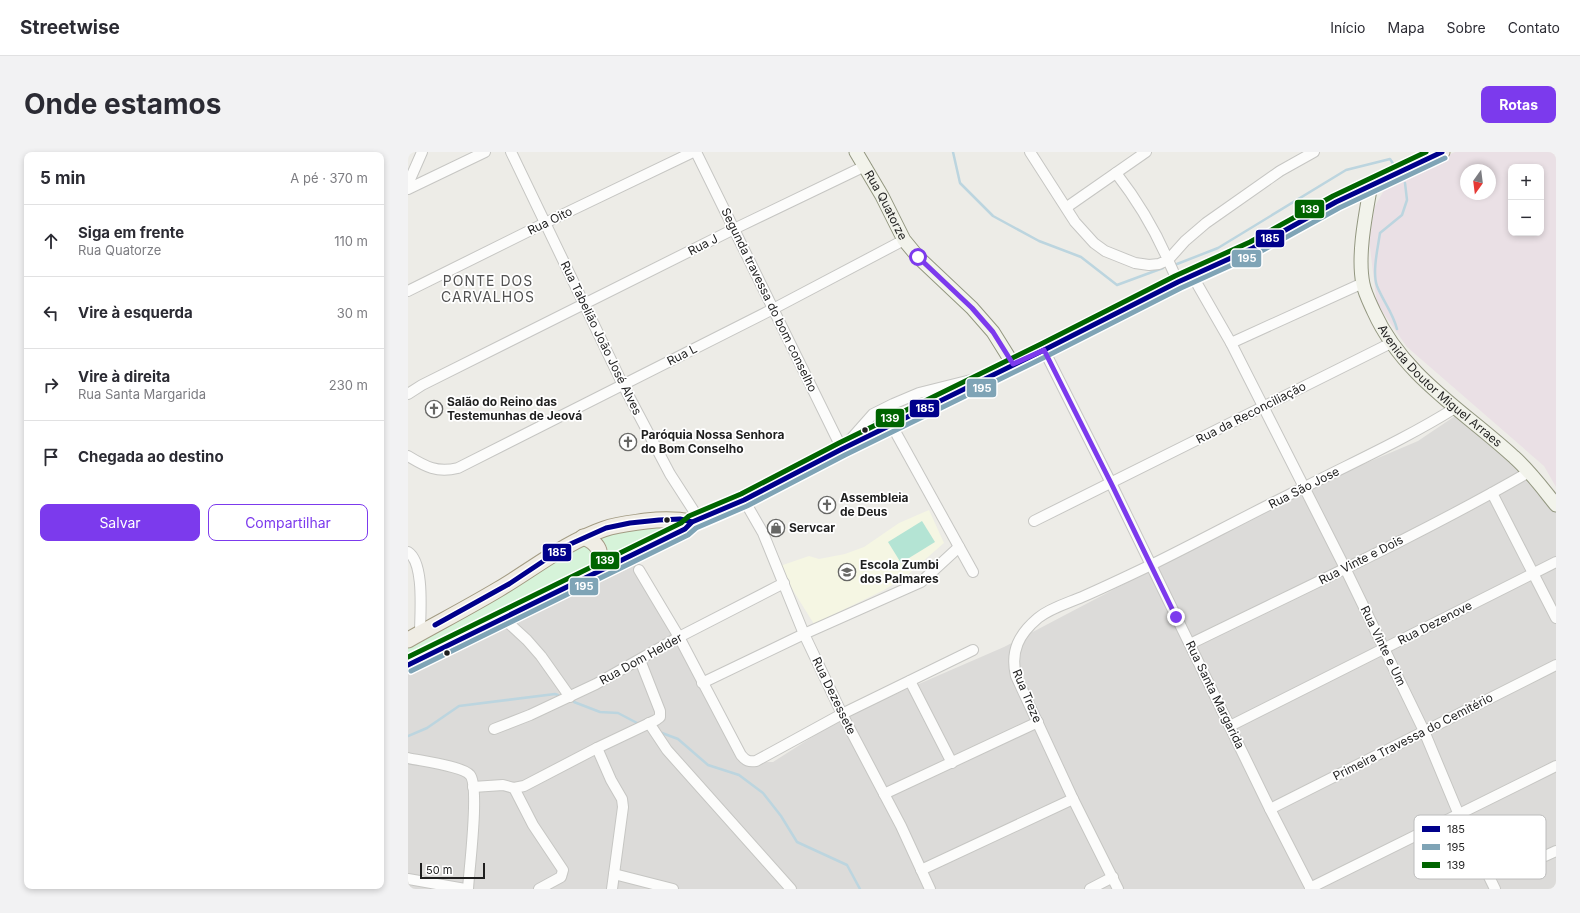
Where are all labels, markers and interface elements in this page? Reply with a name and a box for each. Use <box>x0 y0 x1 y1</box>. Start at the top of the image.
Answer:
text: Streetwise <box>20 16 120 39</box>
text: Início <box>1330 19 1366 36</box>
text: Mapa <box>1388 19 1425 36</box>
text: Sobre <box>1447 19 1486 36</box>
text: Contato <box>1508 19 1560 36</box>
button: Rotas <box>1481 86 1556 123</box>
text: Onde estamos <box>24 87 221 121</box>
north arrow <box>1460 164 1496 200</box>
map controls <box>1508 164 1544 236</box>
button: + <box>1508 164 1544 200</box>
street label: Rua Quatorze <box>861 167 911 242</box>
text: 5 min <box>40 168 86 188</box>
text: A pé · 370 m <box>290 170 368 186</box>
line badge: 139 <box>1294 199 1325 219</box>
button: − <box>1508 200 1544 236</box>
text: 139 <box>1301 202 1320 216</box>
street label: Rua Oito <box>525 203 575 238</box>
street label: Segunda travessa do bom conselho <box>718 205 821 394</box>
text: Siga em frente <box>78 223 184 242</box>
line badge: 185 <box>1255 229 1285 248</box>
icon: ahead <box>40 230 62 252</box>
street label: Rua J <box>685 231 720 258</box>
text: 185 <box>1261 231 1279 245</box>
text: 110 m <box>334 233 368 249</box>
text: Rua Quatorze <box>78 242 161 258</box>
route start <box>909 248 927 266</box>
line badge: 195 <box>1231 249 1262 268</box>
text: 195 <box>1238 251 1256 265</box>
street label: Rua Tabelião João José Alves <box>558 258 645 417</box>
district label: PONTE DOS CARVALHOS <box>441 272 535 305</box>
icon: left <box>40 302 62 324</box>
text: Vire à esquerda <box>78 303 193 322</box>
text: 30 m <box>337 305 368 321</box>
street label: Avenida Doutor Miguel Arraes <box>1375 322 1505 450</box>
street label: Rua L <box>664 341 699 368</box>
text: Vire à direita <box>78 367 170 386</box>
icon: right <box>40 374 62 396</box>
text: 230 m <box>329 377 368 393</box>
line badge: 195 <box>966 378 997 398</box>
street label: Rua da Reconciliação <box>1193 378 1308 447</box>
text: 195 <box>973 381 991 395</box>
text: Rua Santa Margarida <box>78 386 206 402</box>
place label: Salão do Reino das Testemunhas de Jeová <box>447 394 582 423</box>
church icon: Salão do Reino das Testemunhas de Jeová <box>424 399 444 419</box>
line badge: 185 <box>909 399 940 418</box>
text: 185 <box>916 401 934 415</box>
line badge: 139 <box>875 408 905 428</box>
text: 139 <box>881 411 900 425</box>
unlabelled marker <box>860 425 870 435</box>
place label: Paróquia Nossa Senhora do Bom Conselho <box>641 427 784 456</box>
church icon: Paróquia Nossa Senhora do Bom Conselho <box>618 432 638 452</box>
icon: arrive <box>40 446 62 468</box>
text: Chegada ao destino <box>78 447 224 466</box>
street label: Rua São Jose <box>1266 463 1342 512</box>
place label: Assembleia de Deus <box>840 490 909 519</box>
church icon: Assembleia de Deus <box>817 495 837 515</box>
button: Salvar <box>40 504 200 541</box>
button: Compartilhar <box>208 504 368 541</box>
unlabelled marker <box>662 515 672 525</box>
shop icon: Servcar <box>766 518 786 538</box>
place label: Servcar <box>789 520 835 535</box>
street label: Rua Vinte e Dois <box>1316 532 1406 587</box>
line badge: 185 <box>542 543 572 562</box>
text: 185 <box>548 545 566 559</box>
line badge: 139 <box>590 551 620 570</box>
text: 139 <box>596 553 615 567</box>
place label: Escola Zumbi dos Palmares <box>860 557 939 586</box>
school or university icon: Escola Zumbi dos Palmares <box>837 562 857 582</box>
line badge: 195 <box>569 577 599 596</box>
text: 195 <box>575 579 593 593</box>
street label: Rua Dezenove <box>1395 597 1474 648</box>
street label: Rua Vinte e Um <box>1358 603 1409 688</box>
route end <box>1167 608 1185 626</box>
street label: Rua Dom Helder <box>597 629 685 688</box>
street label: Rua Santa Margarida <box>1183 638 1248 751</box>
unlabelled marker <box>442 648 452 658</box>
street label: Rua Dezessete <box>809 655 860 737</box>
street label: Rua Treze <box>1009 667 1045 725</box>
street label: Primeira Travessa do Cemitério <box>1330 690 1495 784</box>
legend <box>1414 815 1546 879</box>
text: 185 <box>1447 822 1465 836</box>
text: 195 <box>1447 840 1465 854</box>
text: 139 <box>1447 858 1465 872</box>
scale bar <box>420 861 485 880</box>
text: 50 m <box>426 863 452 877</box>

